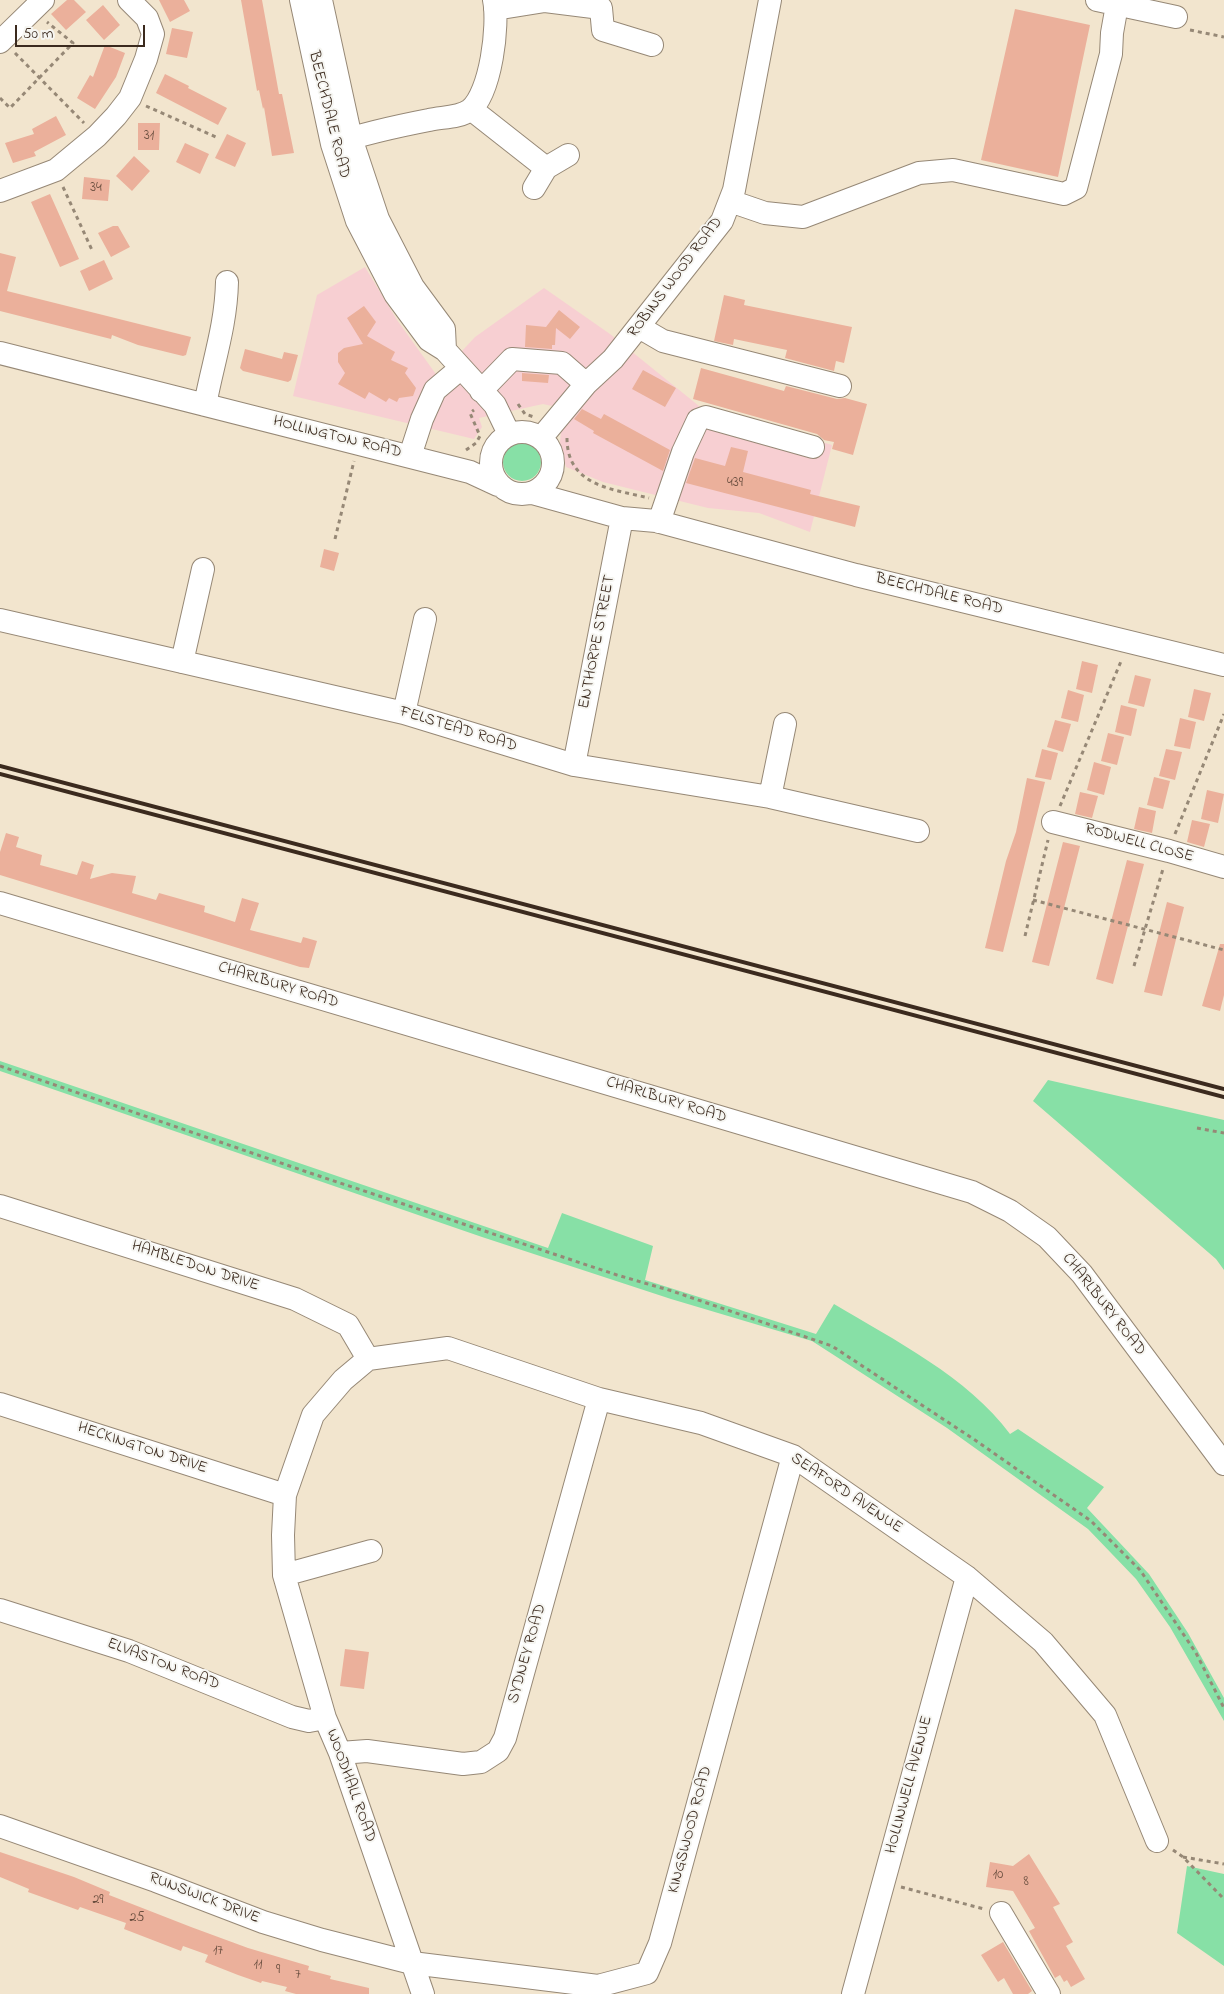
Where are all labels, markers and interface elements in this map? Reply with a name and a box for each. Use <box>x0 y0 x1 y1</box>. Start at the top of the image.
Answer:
scale bar <box>18 15 148 47</box>
text: 50 m <box>23 23 53 45</box>
street label: BEECHDALE ROAD <box>303 49 353 181</box>
house number: 31 <box>144 129 154 145</box>
house number: 34 <box>90 181 102 197</box>
street label: ROBINS WOOD ROAD <box>624 214 728 342</box>
street label: HOLLINGTON ROAD <box>271 413 403 463</box>
house number: 439 <box>727 476 743 492</box>
street label: BEECHDALE ROAD <box>873 570 1005 620</box>
street label: ENTHORPE STREET <box>576 573 620 711</box>
street label: FELSTEAD ROAD <box>397 703 519 757</box>
street label: RODWELL CLOSE <box>1082 820 1196 868</box>
street label: CHARLBURY ROAD <box>215 959 341 1013</box>
street label: CHARLBURY ROAD <box>603 1074 729 1128</box>
street label: HAMBLEDON DRIVE <box>129 1237 261 1297</box>
street label: CHARLBURY ROAD <box>1057 1250 1149 1360</box>
street label: HECKINGTON DRIVE <box>75 1419 209 1479</box>
street label: SEAFORD AVENUE <box>786 1449 906 1539</box>
street label: SYDNEY ROAD <box>505 1602 551 1706</box>
street label: ELVASTON ROAD <box>104 1635 222 1695</box>
street label: HOLLINWELL AVENUE <box>882 1714 938 1856</box>
street label: WOODHALL ROAD <box>321 1727 379 1845</box>
street label: KINGSWOOD ROAD <box>665 1764 717 1896</box>
house number: 10 <box>993 1868 1003 1884</box>
street label: RUNSWICK DRIVE <box>146 1869 262 1929</box>
house number: 8 <box>1023 1875 1029 1891</box>
house number: 29 <box>92 1893 104 1909</box>
house number: 25 <box>130 1911 144 1927</box>
house number: 17 <box>213 1944 223 1960</box>
house number: 11 <box>254 1958 262 1974</box>
house number: 9 <box>276 1963 280 1979</box>
house number: 7 <box>295 1968 301 1984</box>

